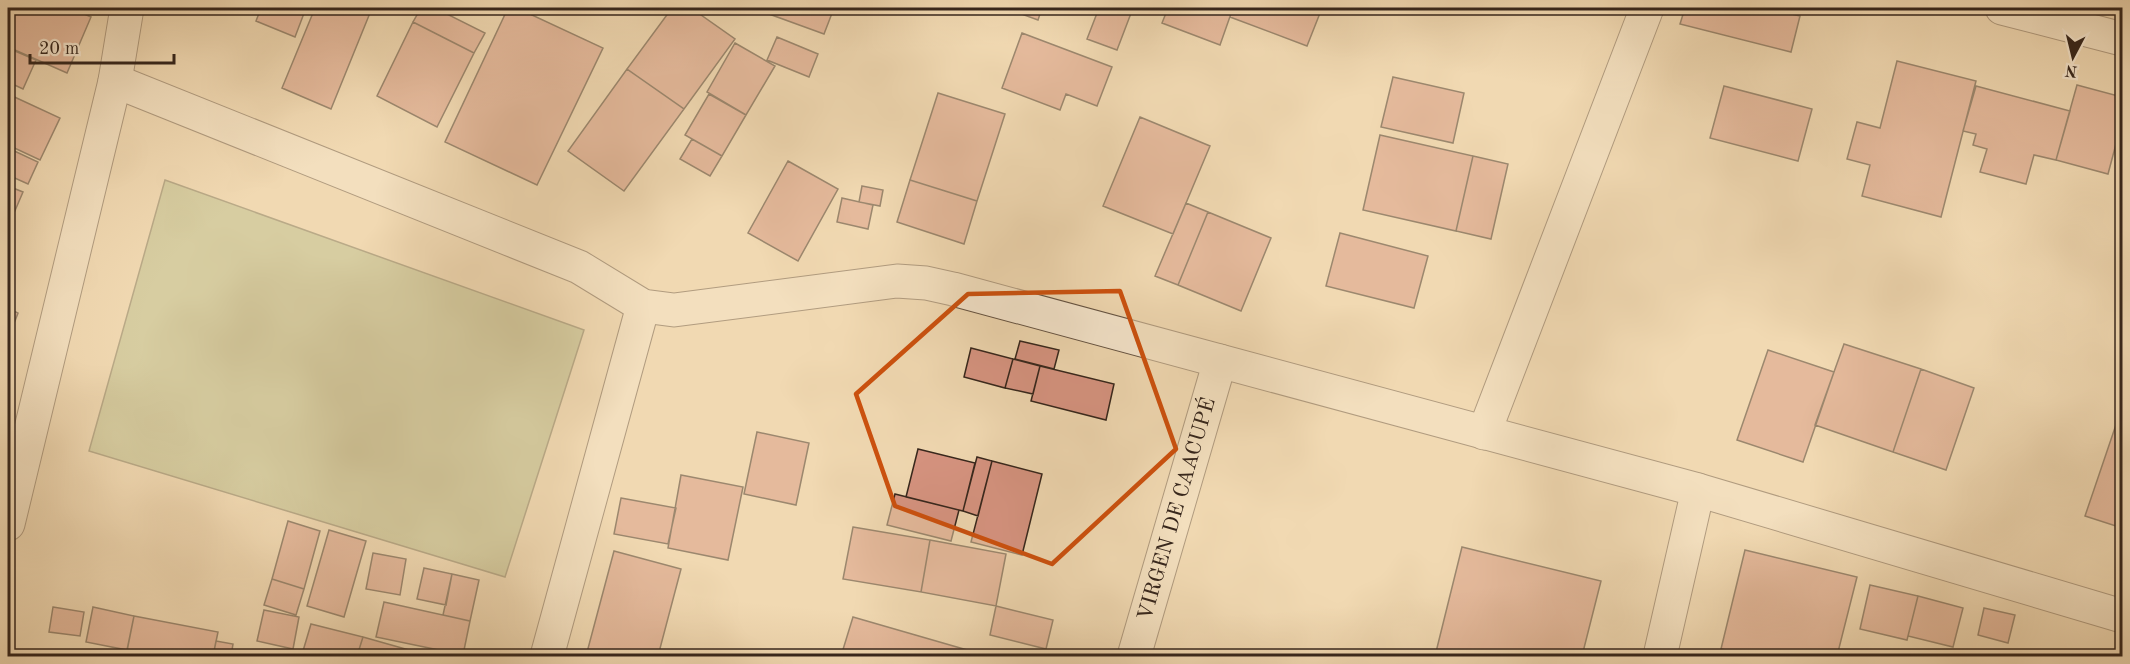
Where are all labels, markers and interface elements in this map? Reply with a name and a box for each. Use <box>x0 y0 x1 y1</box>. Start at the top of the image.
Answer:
scale bar <box>30 27 174 65</box>
north arrow <box>2043 27 2103 87</box>
text: 20 m <box>39 40 79 58</box>
text: N <box>2064 61 2078 79</box>
street label: VIRGEN DE CAACUPÉ <box>1134 394 1219 623</box>

